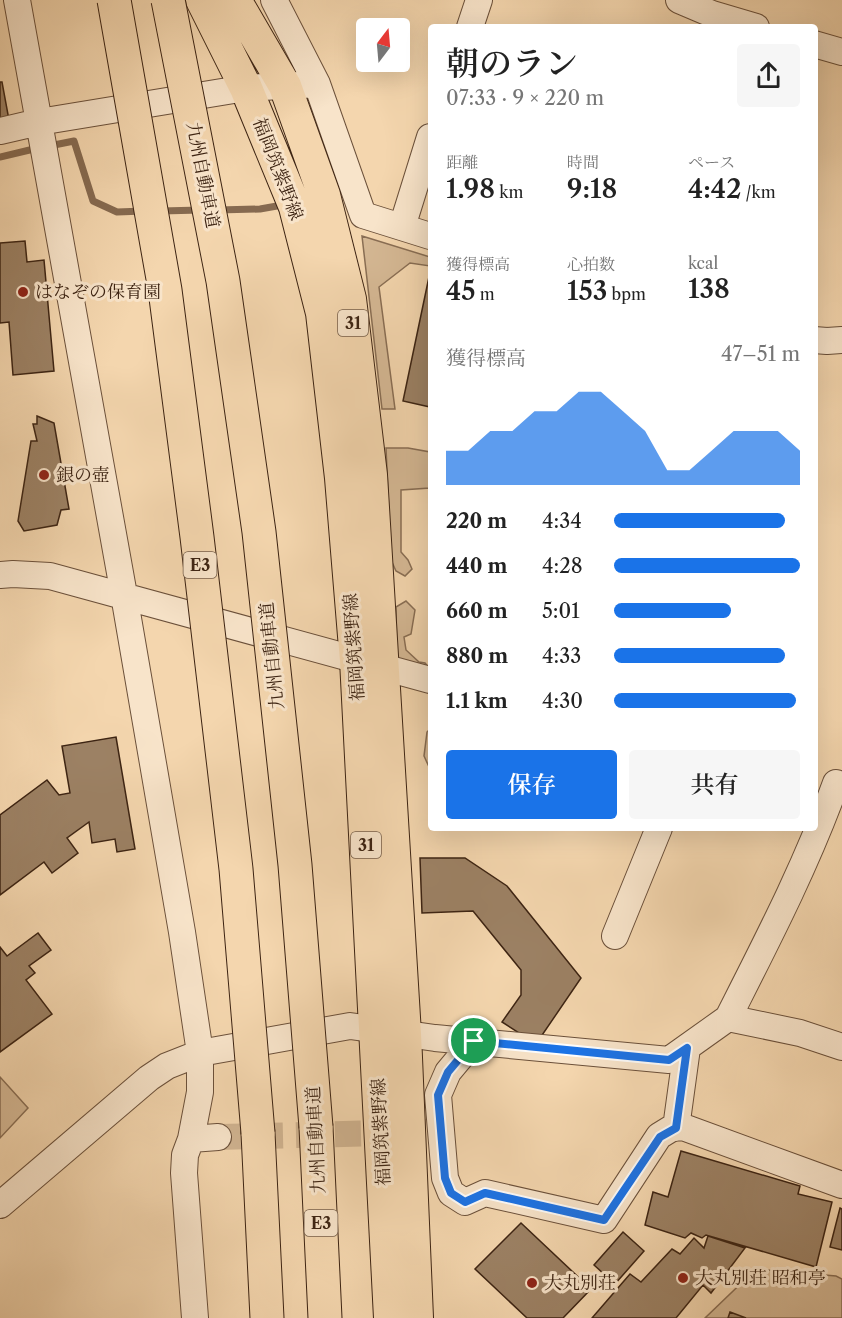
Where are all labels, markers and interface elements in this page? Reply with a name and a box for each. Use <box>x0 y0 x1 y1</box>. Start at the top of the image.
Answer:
north arrow <box>356 18 410 72</box>
map controls <box>356 18 410 72</box>
text: 朝のラン <box>446 43 578 84</box>
button: share <box>737 44 800 107</box>
text: 07:33 · 9 × 220 m <box>446 86 604 110</box>
street label: 福岡筑紫野線 <box>248 115 308 223</box>
street label: 九州自動車道 <box>182 120 224 230</box>
text: 距離 <box>446 152 478 172</box>
text: 時間 <box>567 152 599 172</box>
text: ペース <box>688 152 735 172</box>
text: 1.98 <box>446 173 495 205</box>
text: 9:18 <box>567 173 617 205</box>
text: 4:42 <box>688 173 741 205</box>
text: km <box>495 182 524 202</box>
text: /km <box>741 182 776 202</box>
text: kcal <box>688 253 718 273</box>
text: 獲得標高 <box>446 254 510 274</box>
text: 心拍数 <box>567 254 615 274</box>
text: 138 <box>688 273 730 305</box>
text: 45 <box>446 275 476 307</box>
text: 153 <box>567 275 607 307</box>
place label: はなぞの保育園 <box>35 281 161 303</box>
text: m <box>476 284 495 304</box>
text: bpm <box>607 284 646 304</box>
marker: はなぞの保育園 <box>16 285 30 299</box>
road number: 31 <box>338 310 368 336</box>
text: 47–51 m <box>721 342 800 366</box>
text: 獲得標高 <box>446 346 526 370</box>
place label: 銀の壺 <box>56 464 110 486</box>
marker: 銀の壺 <box>37 468 51 482</box>
text: 220 m <box>446 509 507 533</box>
text: 4:34 <box>542 509 582 533</box>
road number: E3 <box>184 552 216 578</box>
text: 440 m <box>446 554 507 578</box>
text: 4:28 <box>542 554 583 578</box>
street label: 福岡筑紫野線 <box>339 592 369 702</box>
text: 660 m <box>446 599 508 623</box>
text: 5:01 <box>542 599 580 623</box>
street label: 九州自動車道 <box>255 601 289 711</box>
text: 880 m <box>446 644 508 668</box>
text: 4:33 <box>542 644 581 668</box>
text: 1.1 km <box>446 689 508 713</box>
text: 4:30 <box>542 689 583 713</box>
button: 保存 <box>446 750 617 819</box>
button: 共有 <box>629 750 800 819</box>
road number: 31 <box>351 832 381 858</box>
pin <box>448 1015 499 1066</box>
icon: arrive <box>457 1024 490 1057</box>
street label: 福岡筑紫野線 <box>367 1077 395 1187</box>
street label: 九州自動車道 <box>302 1085 330 1195</box>
road number: E3 <box>304 1210 338 1236</box>
place label: 大丸別荘 昭和亭 <box>695 1267 826 1289</box>
marker: 大丸別荘 昭和亭 <box>676 1271 690 1285</box>
place label: 大丸別荘 <box>544 1272 616 1294</box>
marker: 大丸別荘 <box>525 1276 539 1290</box>

